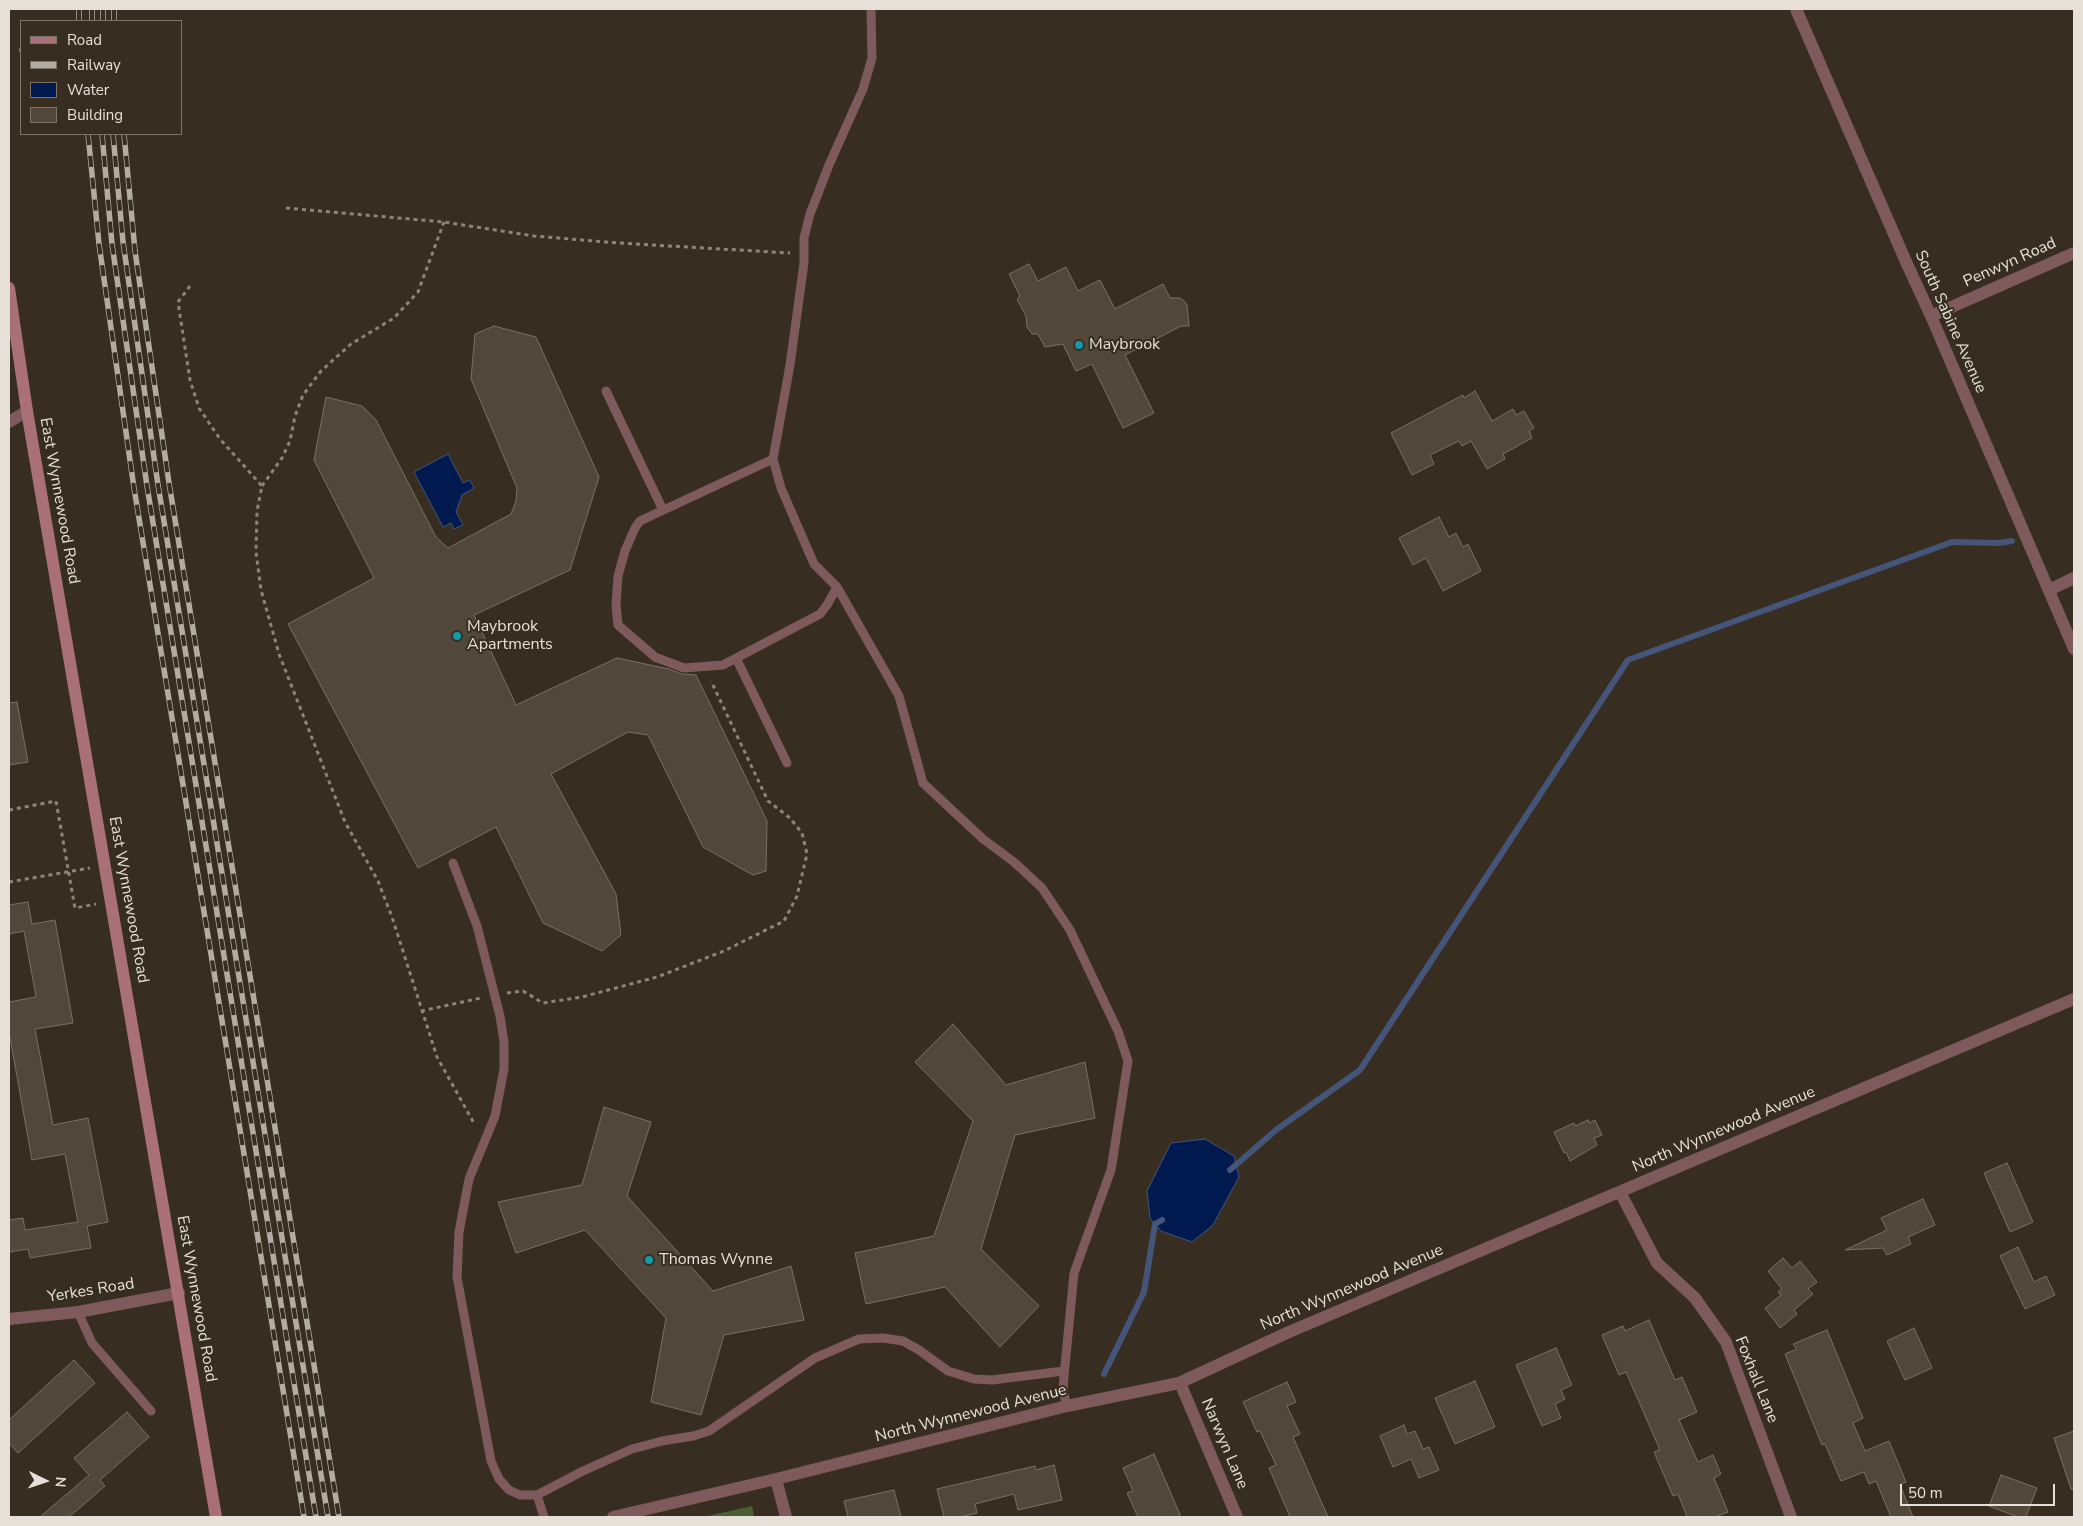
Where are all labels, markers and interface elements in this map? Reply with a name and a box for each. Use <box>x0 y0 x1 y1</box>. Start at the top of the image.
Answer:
legend <box>20 20 182 135</box>
text: Road <box>67 30 102 50</box>
text: Railway <box>67 55 121 75</box>
text: Water <box>67 80 109 100</box>
text: Building <box>67 105 123 125</box>
street label: Penwyn Road <box>1961 234 2059 292</box>
street label: South Sabine Avenue <box>1910 248 1990 396</box>
place label: Maybrook <box>1089 335 1160 355</box>
marker: Maybrook <box>1073 339 1085 351</box>
street label: East Wynnewood Road <box>35 416 83 586</box>
place label: Maybrook Apartments <box>467 617 553 655</box>
marker: Maybrook Apartments <box>451 630 463 642</box>
street label: East Wynnewood Road <box>104 815 152 985</box>
street label: North Wynnewood Avenue <box>1630 1083 1818 1177</box>
street label: East Wynnewood Road <box>172 1214 220 1384</box>
street label: North Wynnewood Avenue <box>1258 1241 1446 1335</box>
place label: Thomas Wynne <box>659 1250 773 1270</box>
marker: Thomas Wynne <box>643 1254 655 1266</box>
street label: Yerkes Road <box>46 1275 136 1307</box>
street label: Foxhall Lane <box>1730 1334 1782 1426</box>
street label: North Wynnewood Avenue <box>873 1381 1069 1447</box>
street label: Narwyn Lane <box>1196 1396 1252 1492</box>
north arrow <box>20 1456 70 1506</box>
scale bar <box>1903 1474 2058 1506</box>
text: N <box>51 1476 70 1488</box>
text: 50 m <box>1908 1483 1943 1503</box>

